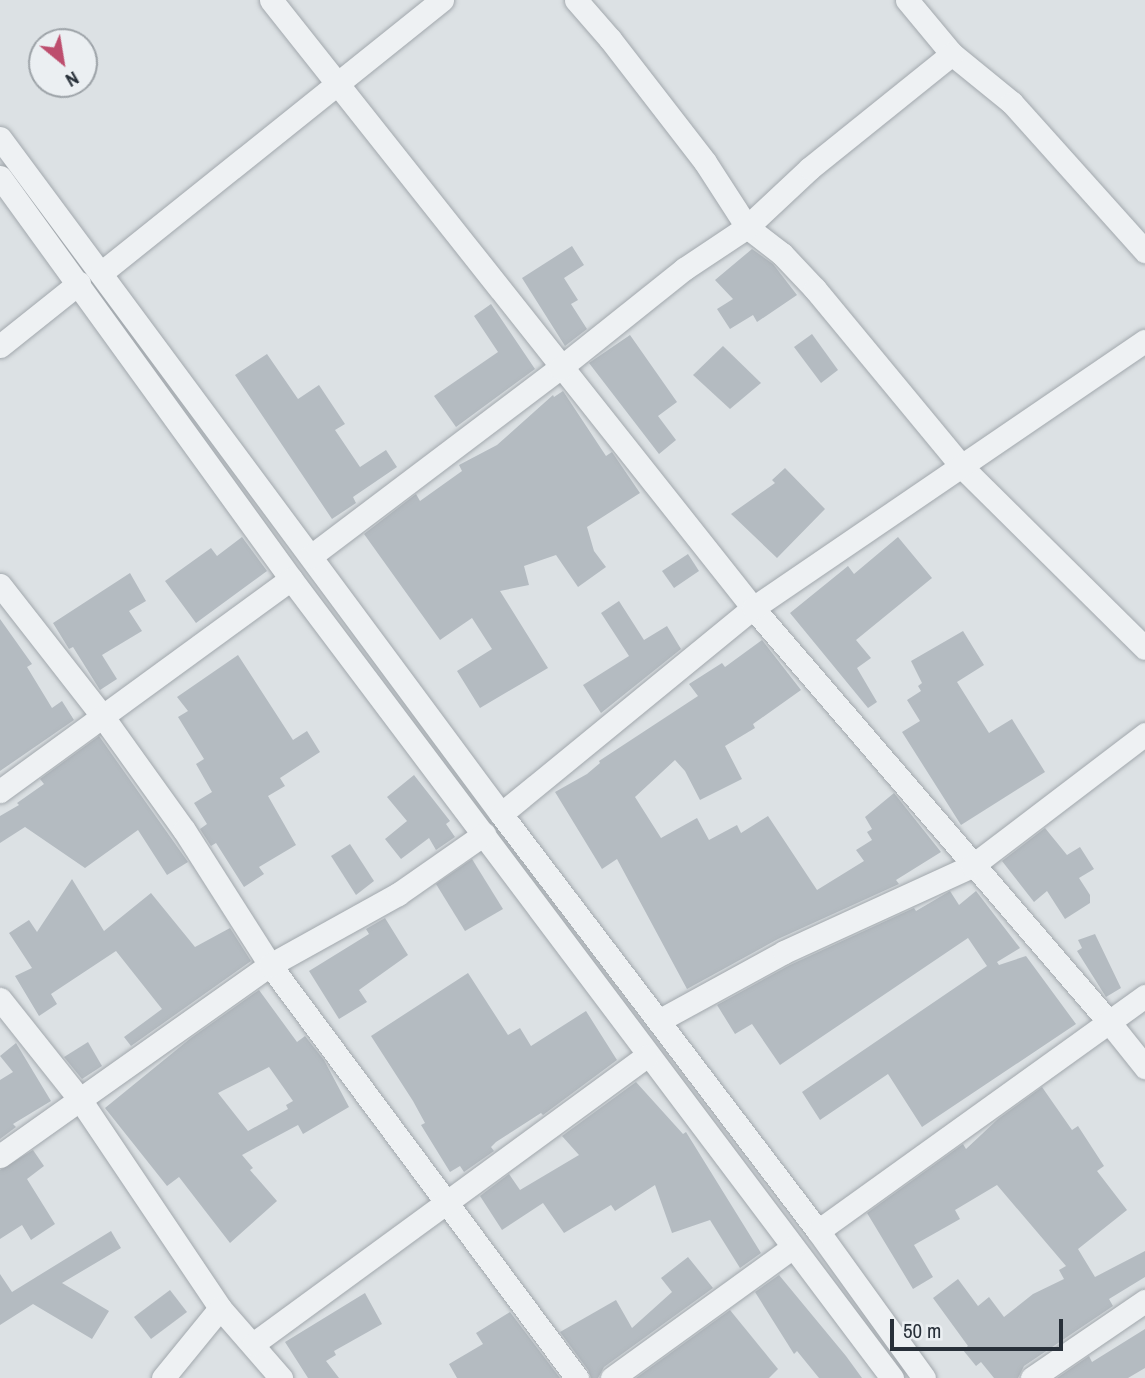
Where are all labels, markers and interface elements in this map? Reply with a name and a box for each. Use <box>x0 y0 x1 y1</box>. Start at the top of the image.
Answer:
north arrow <box>28 28 98 98</box>
text: N <box>61 65 84 94</box>
scale bar <box>893 1304 1066 1348</box>
text: 50 m <box>903 1316 941 1345</box>

